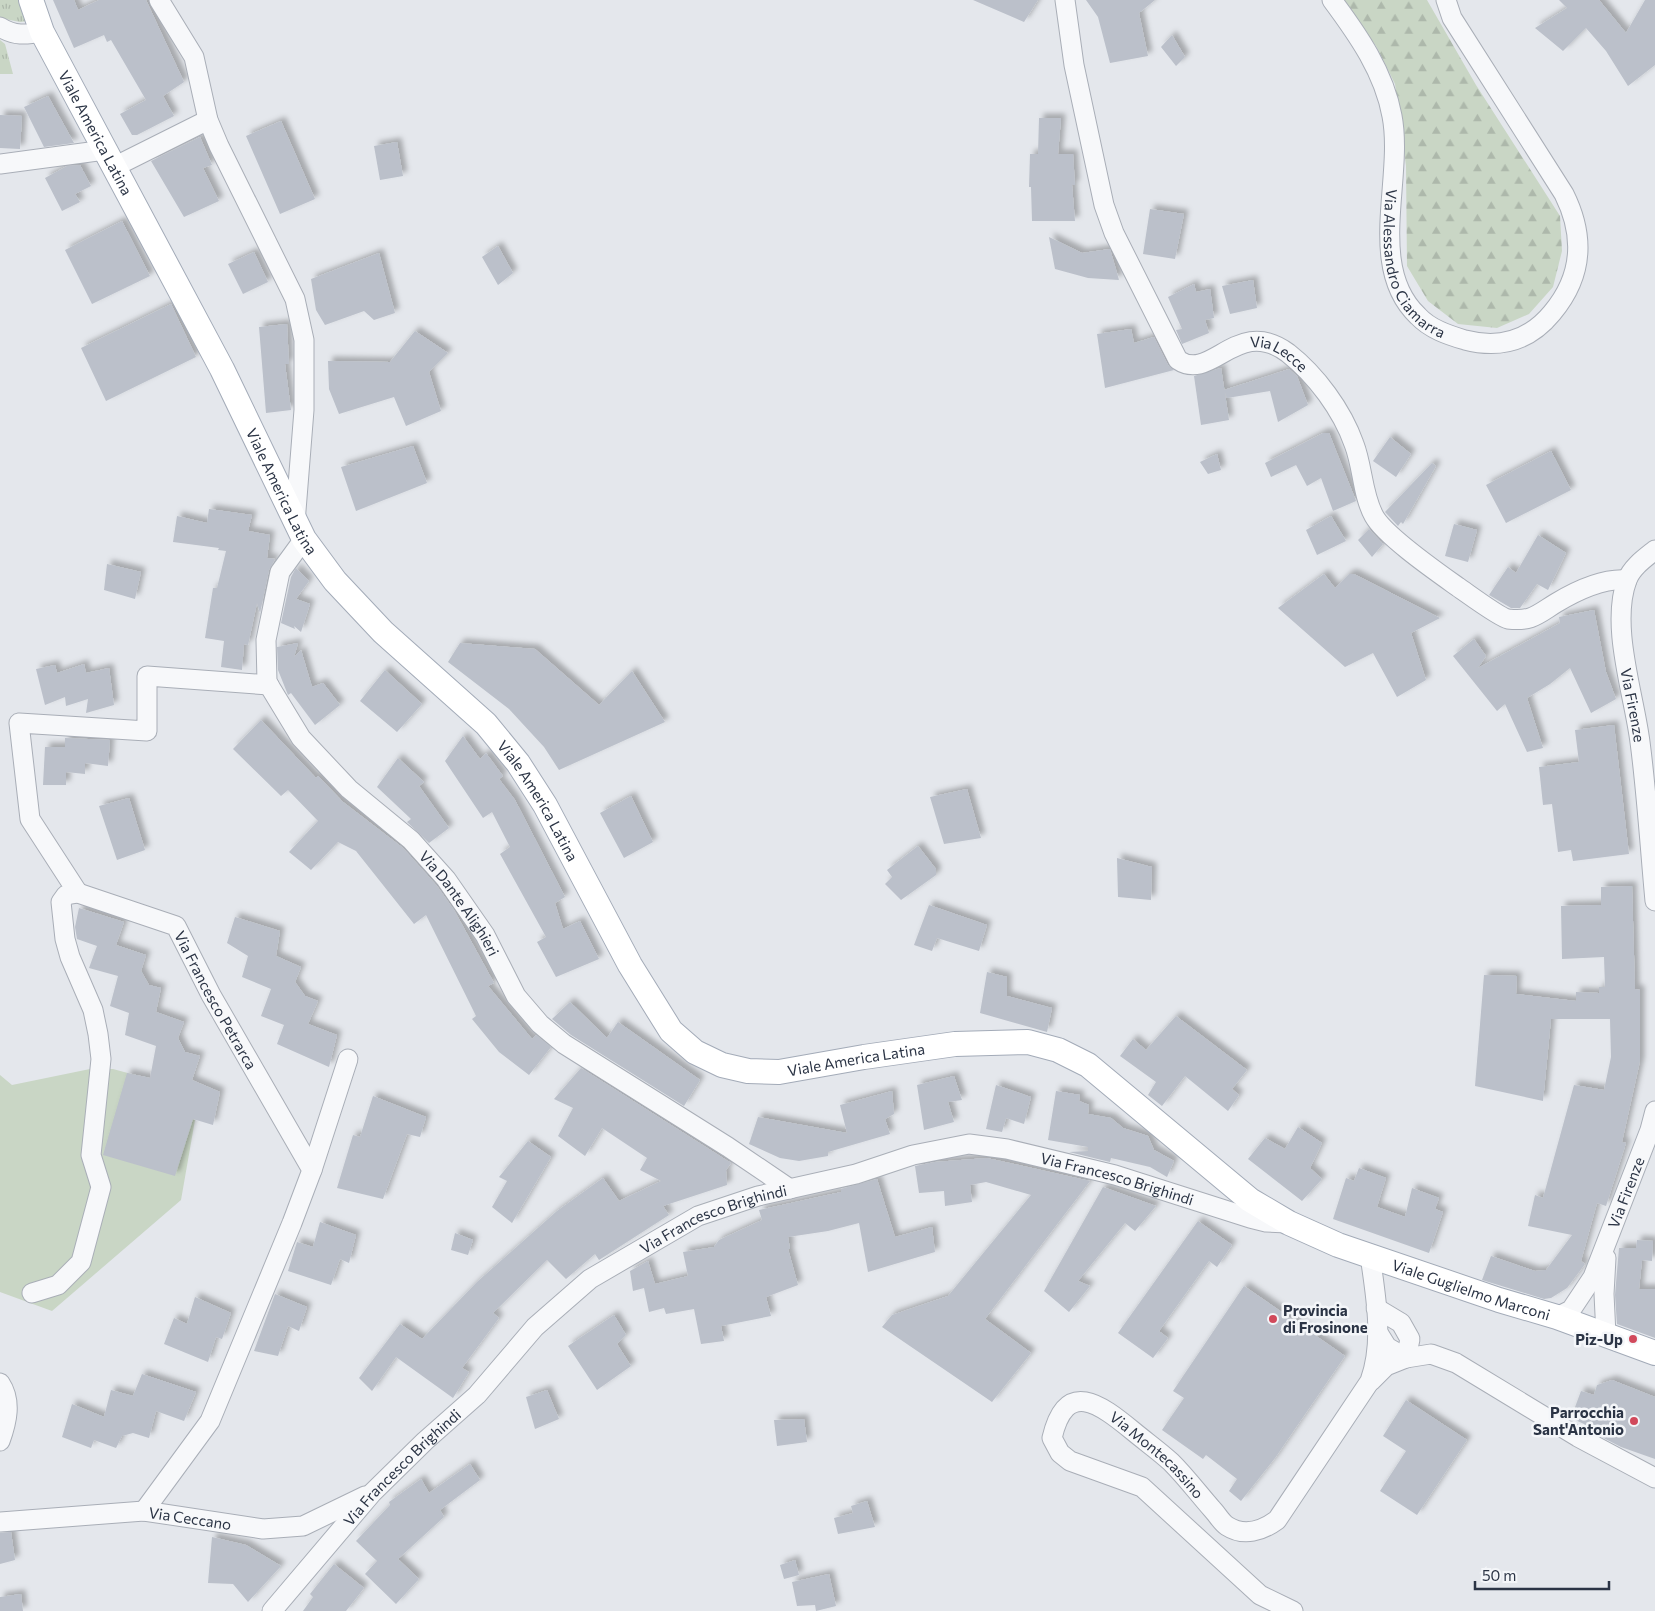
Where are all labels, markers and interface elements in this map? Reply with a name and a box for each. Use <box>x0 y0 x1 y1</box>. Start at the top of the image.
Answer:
street label: Viale America Latina <box>55 67 136 198</box>
street label: Via Alessandro Ciamarra <box>1381 188 1448 341</box>
street label: Via Lecce <box>1250 332 1312 375</box>
street label: Viale America Latina <box>243 425 321 558</box>
street label: Via Firenze <box>1617 666 1649 743</box>
street label: Viale America Latina <box>494 736 582 864</box>
street label: Via Dante Alighieri <box>416 847 503 959</box>
street label: Via Francesco Petrarca <box>171 928 261 1072</box>
street label: Viale America Latina <box>786 1039 926 1079</box>
street label: Via Francesco Brighindi <box>1039 1148 1196 1209</box>
street label: Via Firenze <box>1604 1154 1648 1231</box>
street label: Via Francesco Brighindi <box>637 1181 788 1257</box>
street label: Viale Guglielmo Marconi <box>1390 1255 1552 1324</box>
place label: Provincia di Frosinone <box>1283 1301 1368 1336</box>
marker: Provincia di Frosinone <box>1267 1313 1279 1325</box>
place label: Piz-Up <box>1575 1330 1623 1348</box>
marker: Piz-Up <box>1627 1333 1639 1345</box>
place label: Parrocchia Sant'Antonio <box>1533 1403 1624 1438</box>
street label: Via Francesco Brighindi <box>339 1405 464 1529</box>
street label: Via Montecassino <box>1106 1407 1208 1502</box>
marker: Parrocchia Sant'Antonio <box>1628 1415 1640 1427</box>
street label: Via Ceccano <box>147 1503 233 1533</box>
scale bar <box>1475 1558 1609 1590</box>
text: 50 m <box>1482 1566 1516 1584</box>

